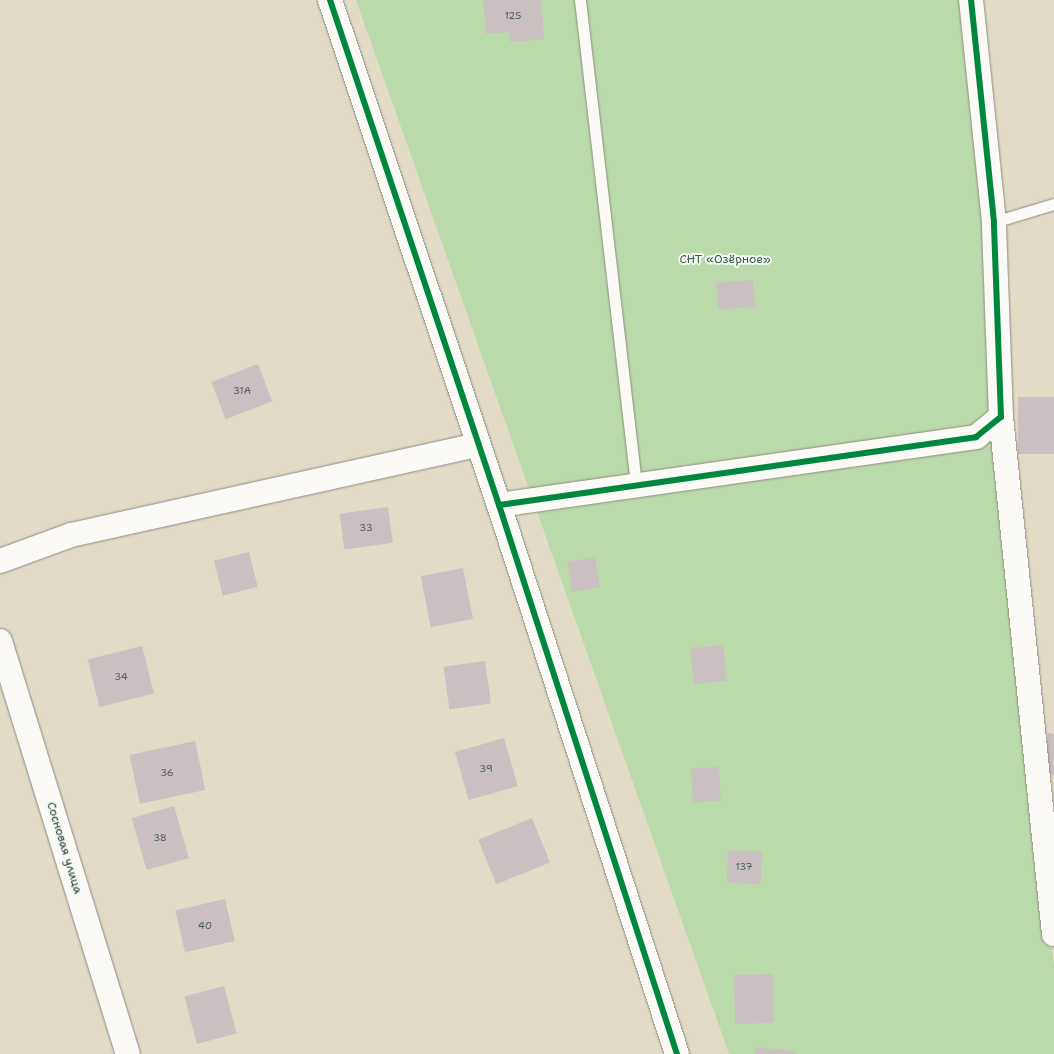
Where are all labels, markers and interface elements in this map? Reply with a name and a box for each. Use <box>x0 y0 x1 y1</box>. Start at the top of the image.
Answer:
house number: 125 <box>505 10 521 22</box>
park label: СНТ «Озёрное» <box>679 253 771 267</box>
house number: 31А <box>233 385 251 397</box>
house number: 33 <box>359 522 373 534</box>
house number: 34 <box>114 671 128 683</box>
house number: 39 <box>479 763 493 775</box>
house number: 36 <box>160 767 174 779</box>
street label: Сосновая улица <box>43 800 85 896</box>
house number: 38 <box>153 832 167 844</box>
house number: 137 <box>736 861 752 873</box>
house number: 40 <box>198 920 212 932</box>

